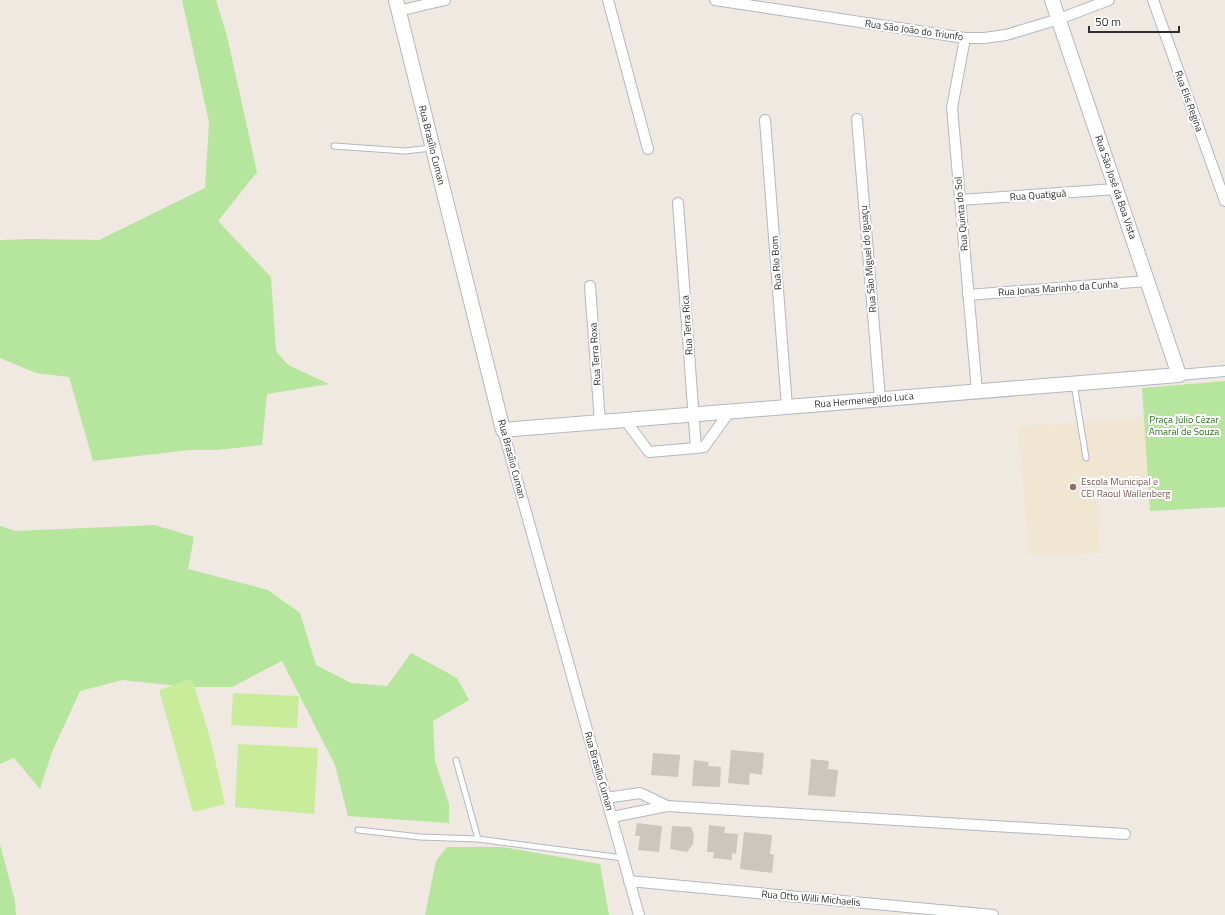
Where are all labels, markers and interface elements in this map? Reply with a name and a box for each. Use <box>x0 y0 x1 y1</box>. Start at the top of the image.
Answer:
scale bar <box>1089 8 1179 34</box>
text: 50 m <box>1095 12 1121 31</box>
street label: Rua São João do Triunfo <box>864 16 964 44</box>
street label: Rua Elis Regina <box>1171 68 1207 134</box>
street label: Rua Brasílio Cuman <box>415 104 449 186</box>
street label: Rua São José da Boa Vista <box>1091 133 1141 241</box>
street label: Rua Quinta do Sol <box>950 176 972 252</box>
street label: Rua Quatiguá <box>1009 186 1067 204</box>
street label: Rua São Miguel do Iguaçu <box>856 205 880 313</box>
street label: Rua Rio Bom <box>767 235 785 291</box>
street label: Rua Jonas Marinho da Cunha <box>998 276 1118 300</box>
street label: Rua Terra Rica <box>677 295 697 355</box>
street label: Rua Terra Roxa <box>585 322 605 386</box>
street label: Rua Hermenegildo Luca <box>814 388 914 412</box>
park label: Praça Júlio Cézar Amaral de Souza <box>1149 412 1219 439</box>
street label: Rua Brasílio Cuman <box>494 418 530 500</box>
place label: Escola Municipal e CEI Raoul Wallenberg <box>1081 474 1171 501</box>
marker: Escola Municipal e CEI Raoul Wallenberg <box>1068 482 1078 492</box>
street label: Rua Brasílio Cuman <box>581 730 617 812</box>
street label: Rua Otto Willi Michaelis <box>761 886 861 910</box>

